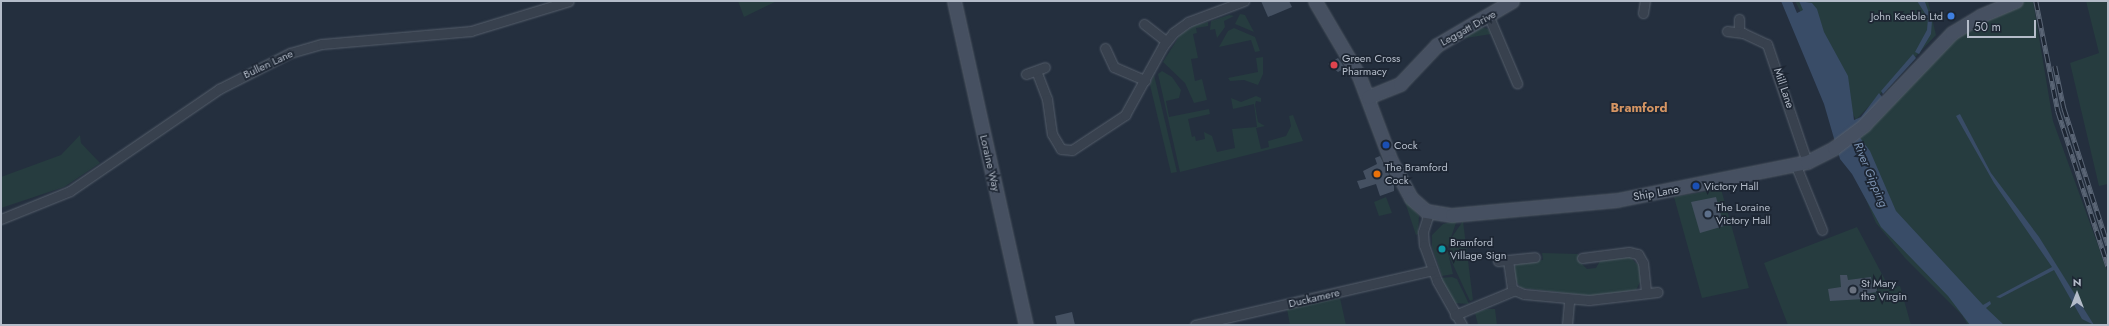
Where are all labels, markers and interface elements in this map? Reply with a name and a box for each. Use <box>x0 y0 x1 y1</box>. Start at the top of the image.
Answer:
street label: Leggatt Drive <box>1438 7 1498 49</box>
place label: John Keeble Ltd <box>1871 9 1943 23</box>
marker: John Keeble Ltd <box>1946 11 1956 21</box>
scale bar <box>1969 12 2038 38</box>
text: 50 m <box>1974 18 2001 36</box>
street label: Bullen Lane <box>241 47 295 81</box>
place label: Green Cross Pharmacy <box>1342 52 1401 78</box>
marker: Green Cross Pharmacy <box>1329 60 1339 70</box>
street label: Mill Lane <box>1771 66 1797 110</box>
district label: Bramford <box>1610 100 1668 116</box>
street label: Loraine Way <box>977 134 1003 192</box>
place label: Cock <box>1394 138 1418 152</box>
marker: Cock <box>1381 140 1391 150</box>
water label: River Gipping <box>1850 140 1890 210</box>
place label: The Bramford Cock <box>1385 161 1448 187</box>
marker: The Bramford Cock <box>1372 169 1382 179</box>
place label: Victory Hall <box>1704 179 1758 193</box>
marker: Victory Hall <box>1691 181 1701 191</box>
street label: Ship Lane <box>1632 183 1680 203</box>
place label: The Loraine Victory Hall <box>1716 201 1770 227</box>
marker: The Loraine Victory Hall <box>1703 209 1713 219</box>
place label: Bramford Village Sign <box>1450 236 1507 262</box>
marker: Bramford Village Sign <box>1437 244 1447 254</box>
north arrow <box>2057 274 2097 314</box>
text: N <box>2073 274 2081 290</box>
place label: St Mary the Virgin <box>1861 277 1907 303</box>
marker: St Mary the Virgin <box>1848 285 1858 295</box>
street label: Duckamere <box>1287 286 1341 310</box>

